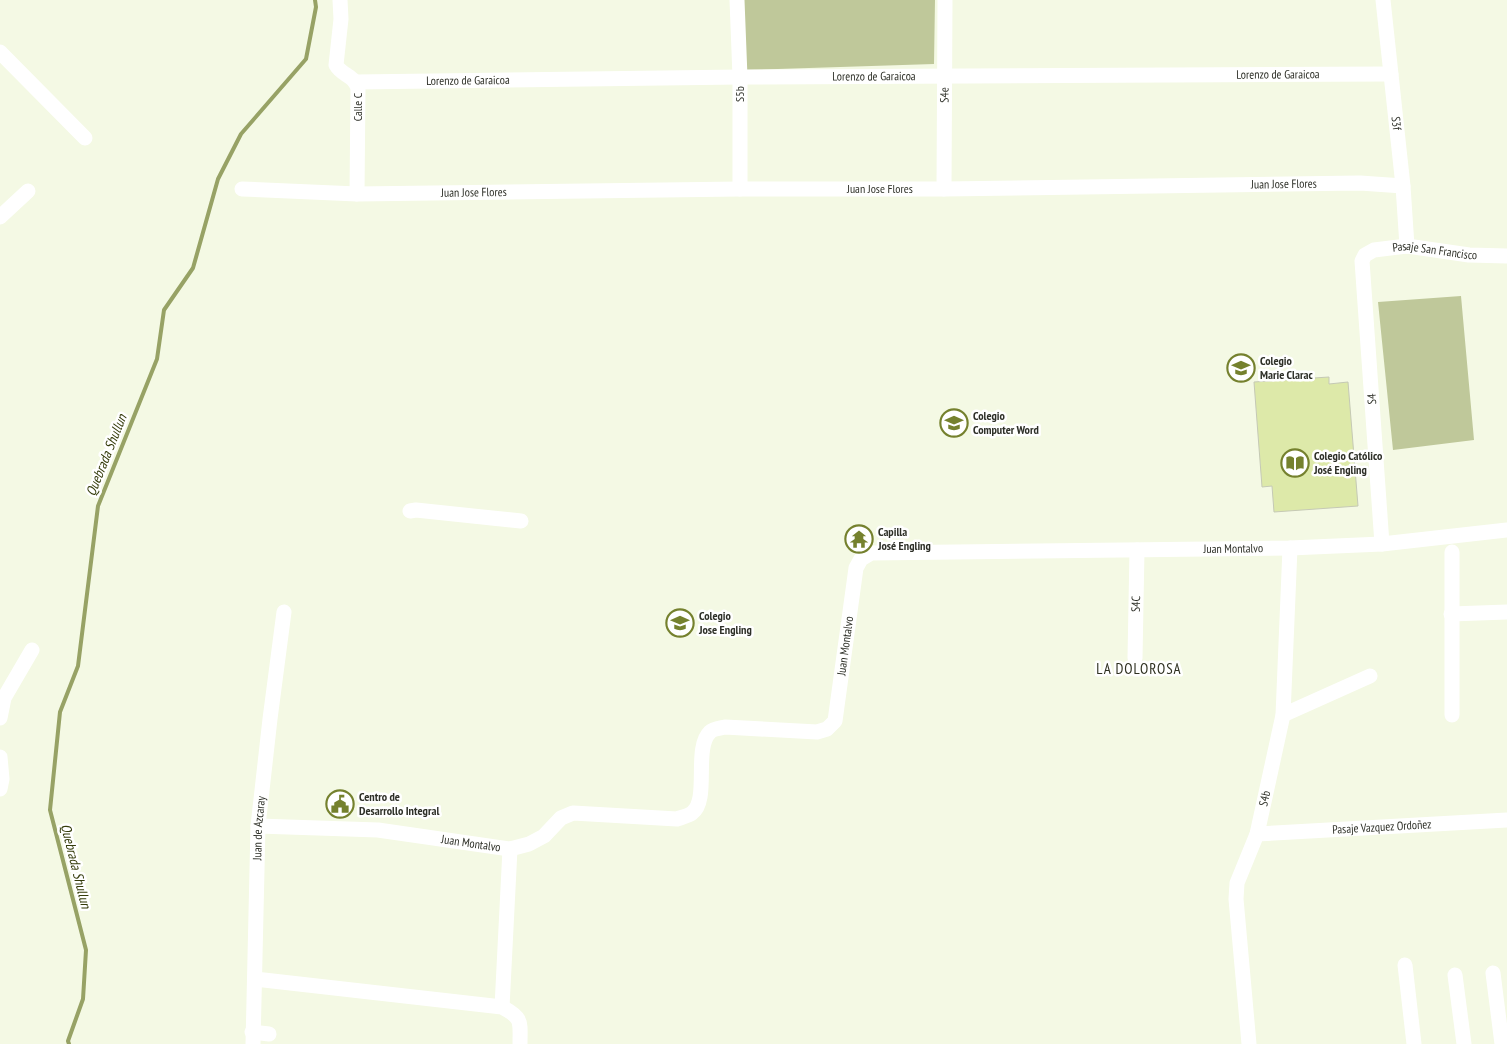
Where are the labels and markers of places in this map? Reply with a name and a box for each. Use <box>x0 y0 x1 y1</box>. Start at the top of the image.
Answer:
school or university icon: Colegio Marie Clarac <box>1226 353 1256 383</box>
place label: Colegio Marie Clarac <box>1260 353 1313 382</box>
school or university icon: Colegio Computer Word <box>939 408 969 438</box>
place label: Colegio Computer Word <box>973 408 1039 437</box>
library icon: Colegio Católico José Engling <box>1280 448 1310 478</box>
place label: Colegio Católico José Engling <box>1313 448 1383 477</box>
temple icon: Capilla José Engling <box>844 524 874 554</box>
place label: Capilla José Engling <box>877 524 931 553</box>
school or university icon: Colegio Jose Engling <box>665 608 695 638</box>
place label: Colegio Jose Engling <box>698 608 752 637</box>
public building icon: Centro de Desarrollo Integral <box>325 789 355 819</box>
place label: Centro de Desarrollo Integral <box>359 789 439 818</box>

